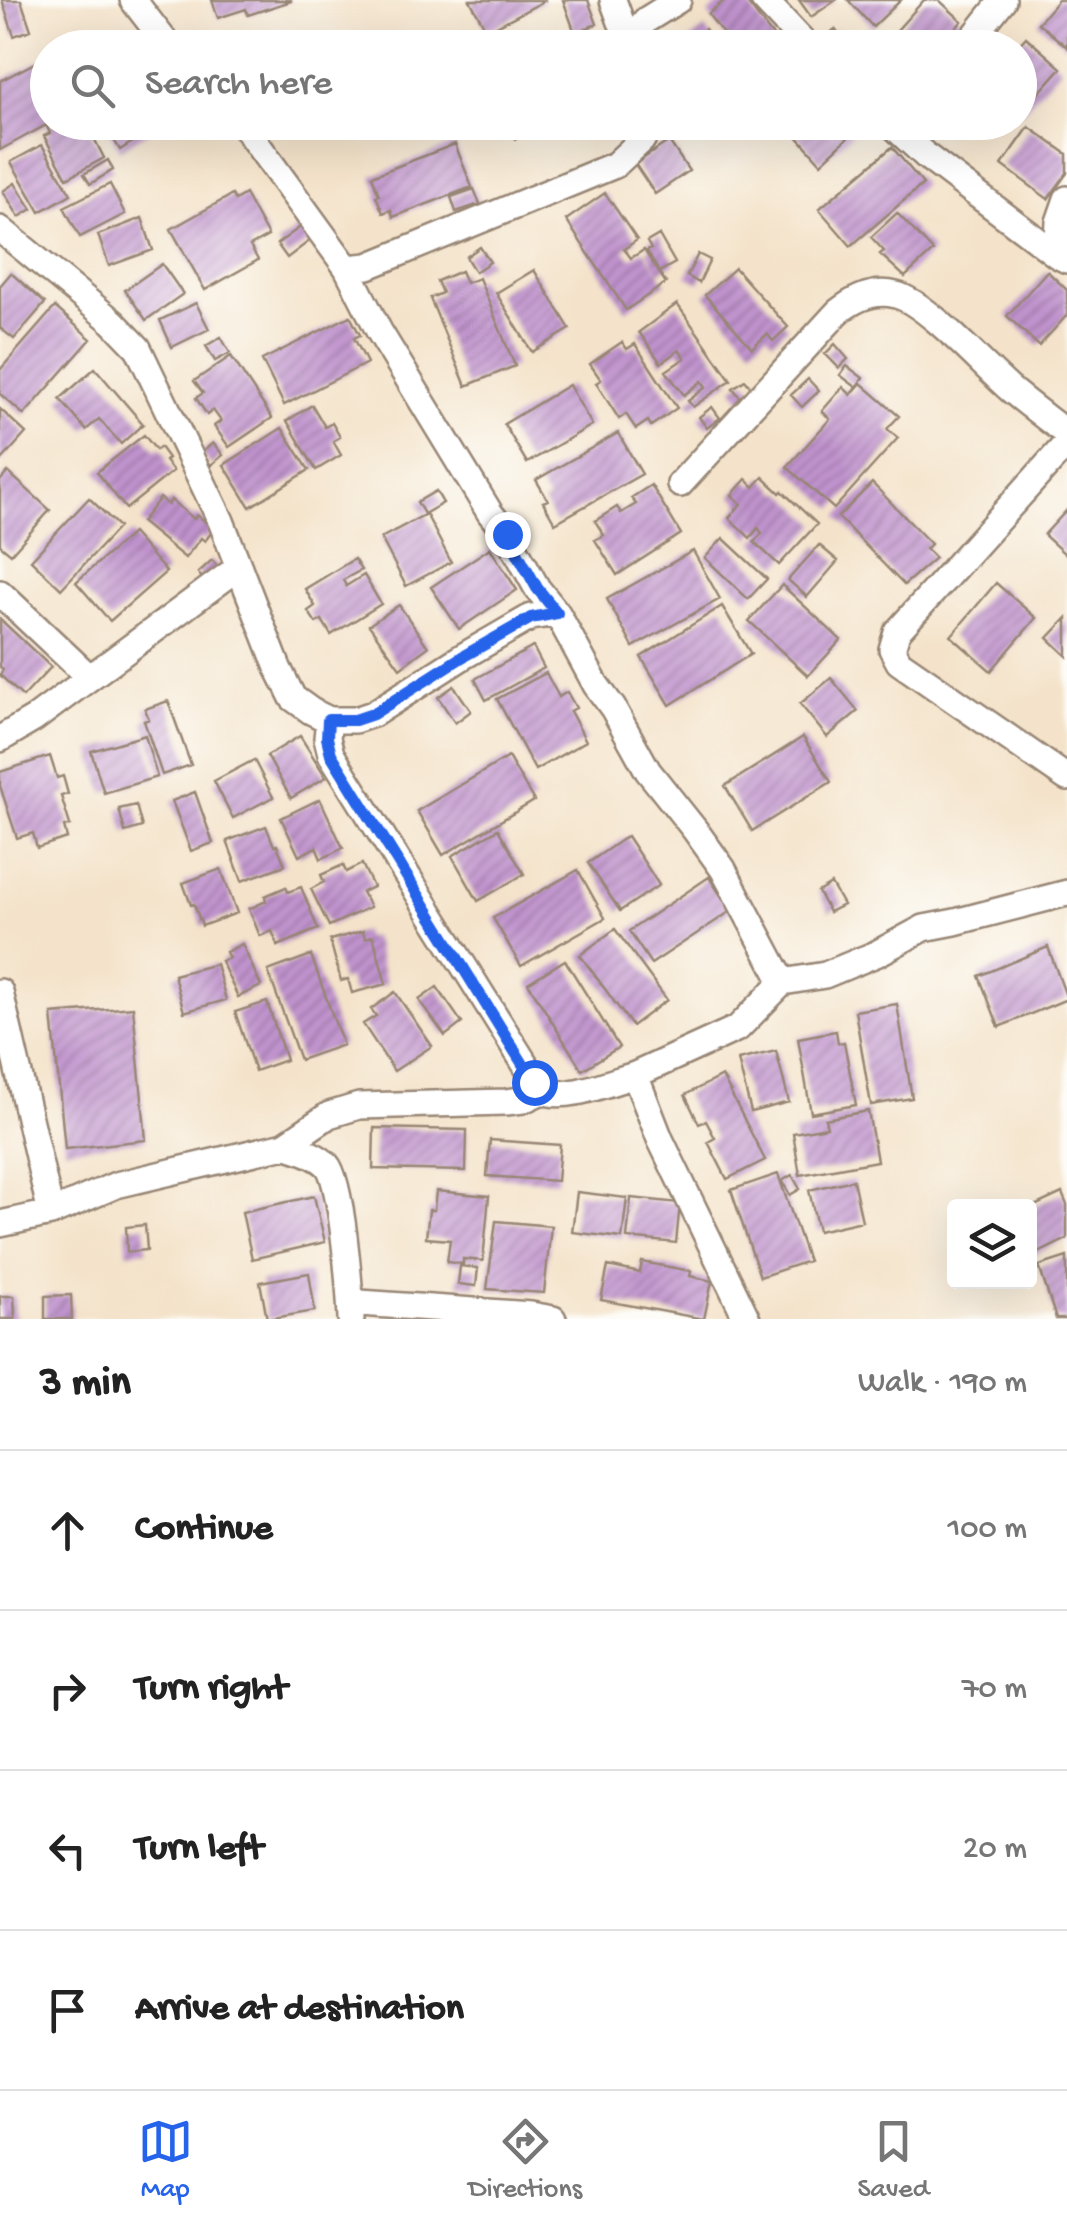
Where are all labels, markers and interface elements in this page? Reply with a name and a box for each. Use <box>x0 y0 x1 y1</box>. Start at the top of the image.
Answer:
search box <box>30 30 1037 140</box>
icon: search <box>65 58 120 113</box>
text: Search here <box>145 63 332 107</box>
route end <box>485 512 531 558</box>
route start <box>512 1060 558 1106</box>
map controls <box>947 1199 1037 1289</box>
button: layers <box>947 1199 1037 1289</box>
text: 3 min <box>40 1360 131 1409</box>
text: Walk · 190 m <box>858 1365 1027 1403</box>
icon: ahead <box>40 1503 95 1558</box>
text: Continue <box>135 1508 273 1552</box>
text: 100 m <box>947 1511 1027 1549</box>
icon: right <box>40 1663 95 1718</box>
text: Turn right <box>135 1668 287 1712</box>
text: 70 m <box>962 1671 1027 1709</box>
icon: left <box>40 1823 95 1878</box>
text: Turn left <box>135 1828 263 1872</box>
text: 20 m <box>963 1831 1027 1869</box>
icon: arrive <box>40 1983 95 2038</box>
text: Arrive at destination <box>135 1988 464 2032</box>
tab: Map <box>138 2114 193 2207</box>
tab: Directions <box>468 2114 582 2207</box>
tab: Saved <box>857 2114 929 2207</box>

